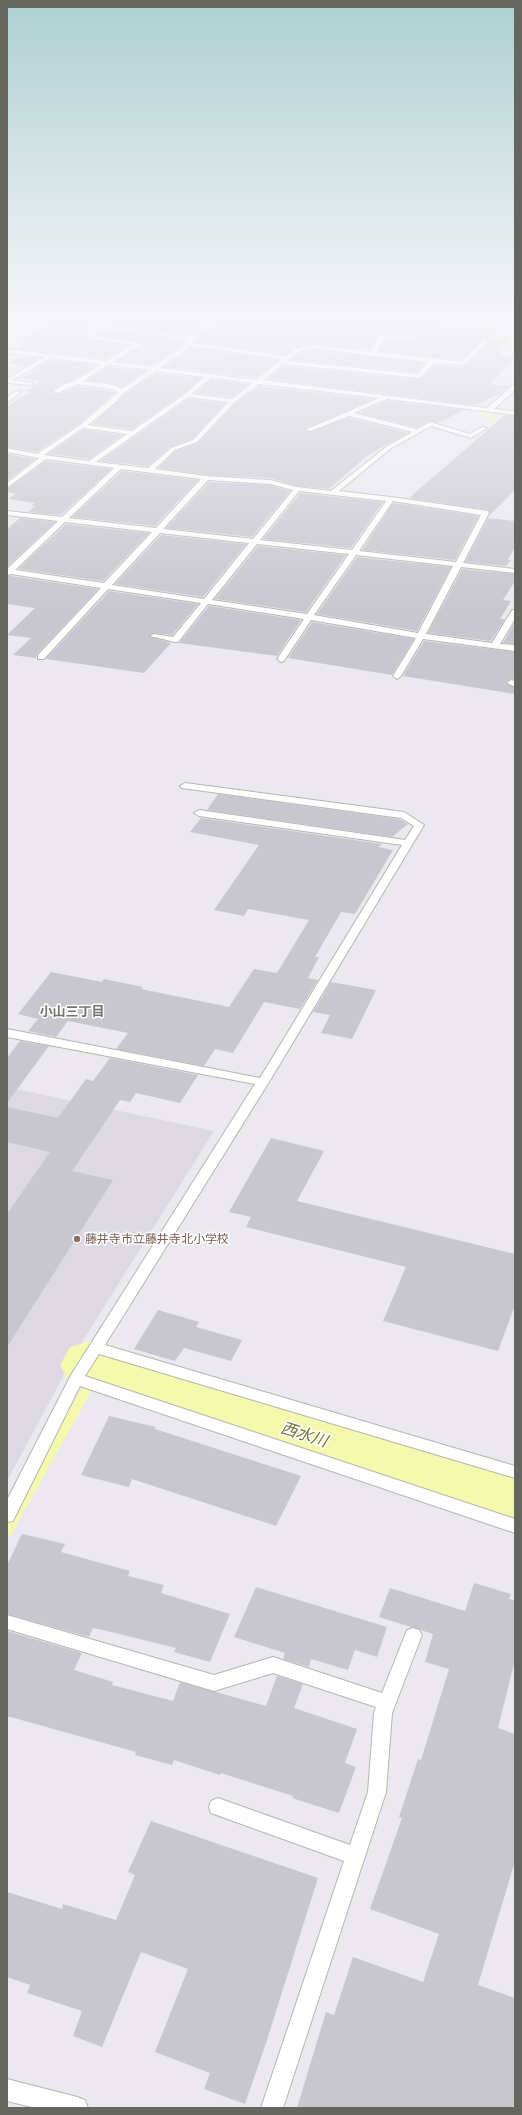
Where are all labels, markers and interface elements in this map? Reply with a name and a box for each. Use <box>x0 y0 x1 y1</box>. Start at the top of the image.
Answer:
district label: 小山三丁目 <box>40 1004 104 1020</box>
place label: 藤井寺市立藤井寺北小学校 <box>85 1232 229 1246</box>
marker: 藤井寺市立藤井寺北小学校 <box>72 1234 82 1244</box>
water label: 西水川 <box>278 1418 330 1452</box>

